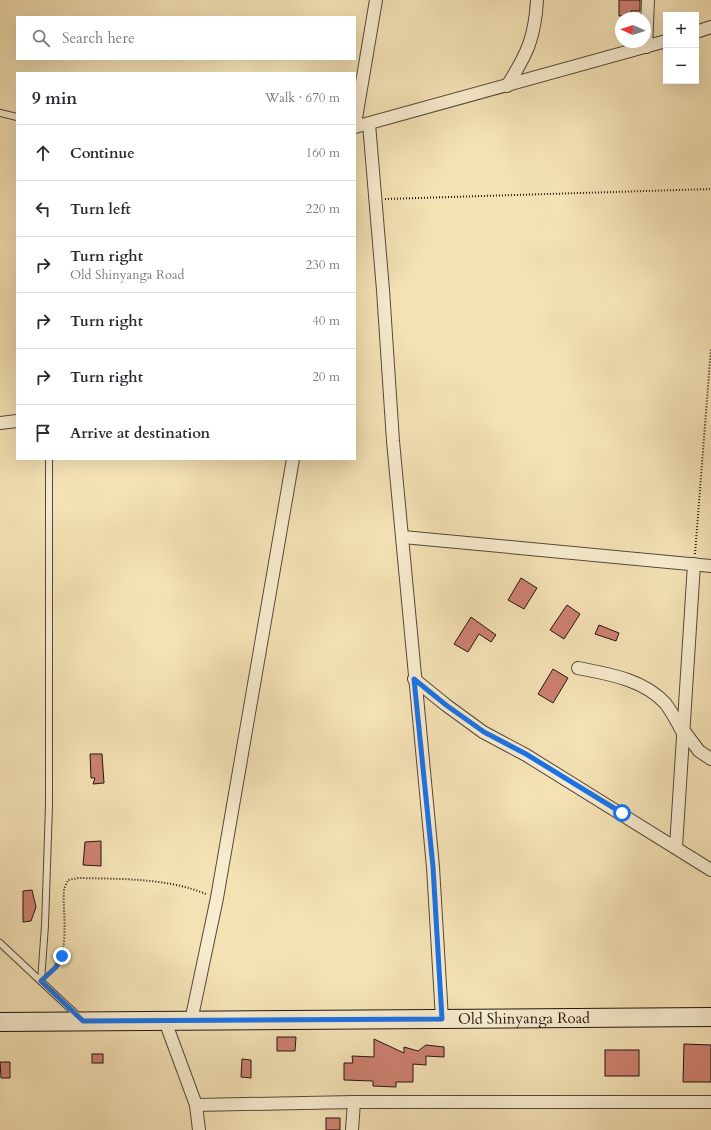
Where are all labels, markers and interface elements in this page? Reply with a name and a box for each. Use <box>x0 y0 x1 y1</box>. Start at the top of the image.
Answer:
north arrow <box>615 12 651 48</box>
map controls <box>663 12 699 84</box>
button: + <box>663 12 699 48</box>
search box <box>16 16 356 60</box>
icon: search <box>30 27 52 49</box>
text: Search here <box>62 28 135 48</box>
button: − <box>663 48 699 84</box>
text: 9 min <box>32 87 77 110</box>
text: Walk · 670 m <box>265 89 340 107</box>
icon: ahead <box>32 142 54 164</box>
text: Continue <box>70 143 135 163</box>
text: 160 m <box>306 144 340 162</box>
icon: left <box>32 198 54 220</box>
text: Turn left <box>70 199 131 219</box>
text: 220 m <box>306 200 340 218</box>
text: Turn right <box>70 246 143 266</box>
icon: right <box>32 254 54 276</box>
text: 230 m <box>306 256 340 274</box>
text: Old Shinyanga Road <box>70 266 185 284</box>
icon: right <box>32 310 54 332</box>
text: Turn right <box>70 311 143 331</box>
text: 40 m <box>312 312 340 330</box>
icon: right <box>32 366 54 388</box>
text: Turn right <box>70 367 143 387</box>
text: 20 m <box>312 368 340 386</box>
icon: arrive <box>32 422 54 444</box>
text: Arrive at destination <box>70 423 210 443</box>
route start <box>613 804 631 822</box>
route end <box>53 947 71 965</box>
street label: Old Shinyanga Road <box>458 1008 590 1029</box>

